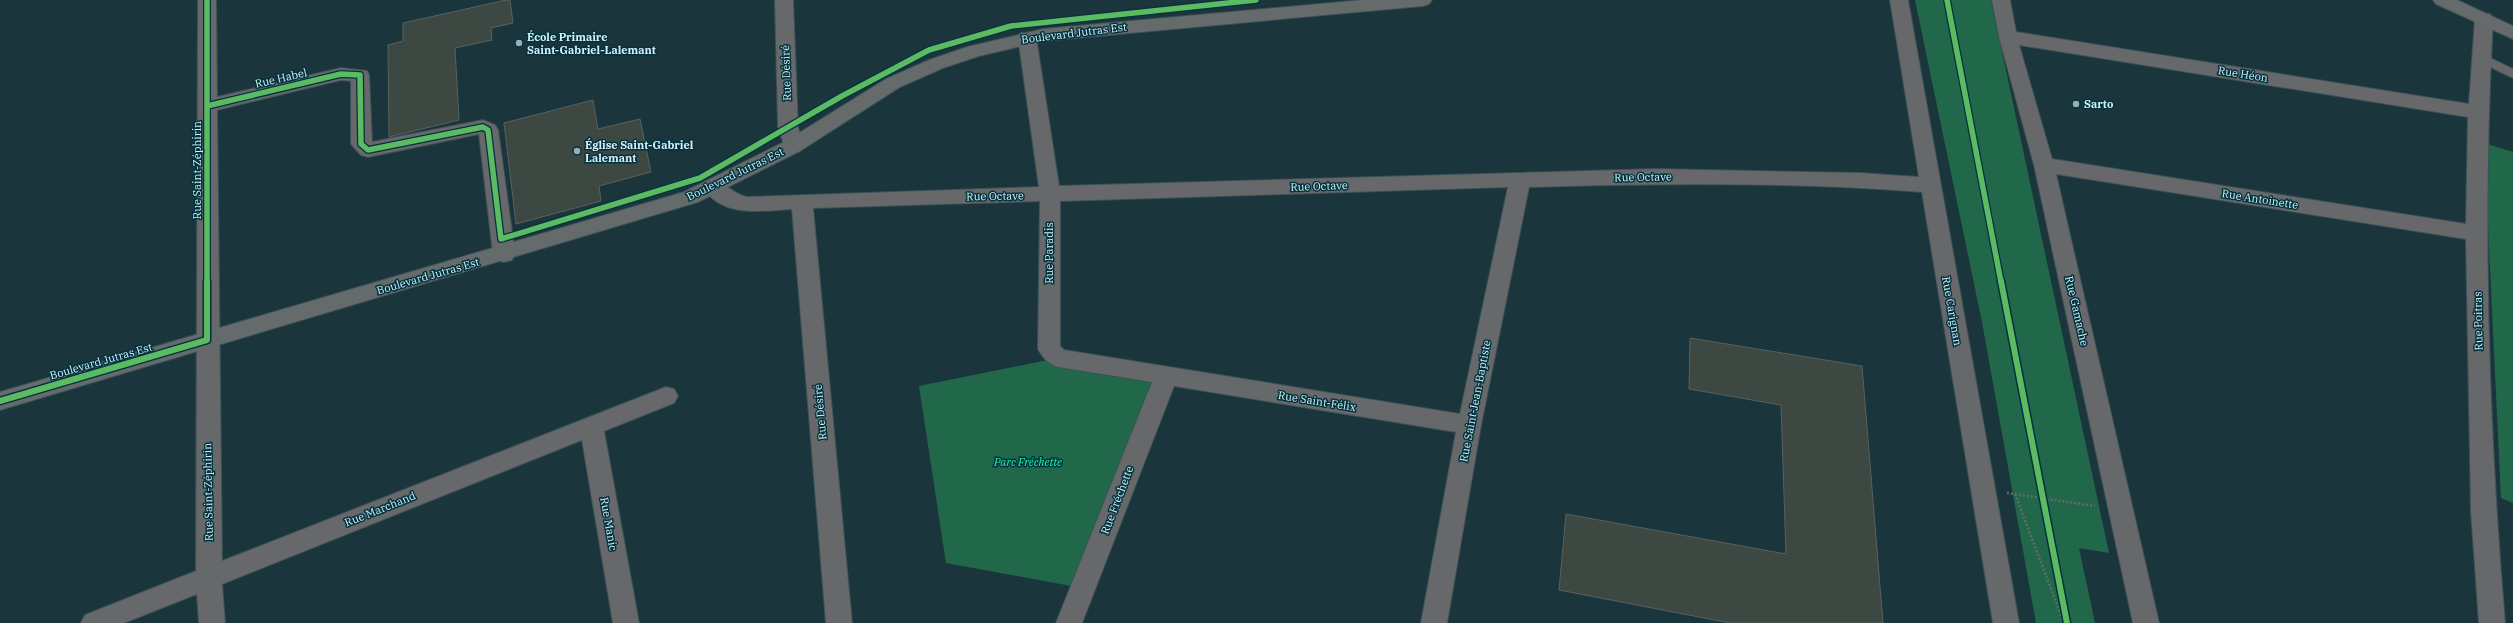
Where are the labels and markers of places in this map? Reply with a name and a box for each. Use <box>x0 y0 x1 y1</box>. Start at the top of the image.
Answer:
place label: École Primaire Saint-Gabriel-Lalemant <box>527 29 656 57</box>
marker: École Primaire Saint-Gabriel-Lalemant <box>514 38 524 48</box>
place label: Sarto <box>2084 97 2113 111</box>
marker: Sarto <box>2071 99 2081 109</box>
place label: Église Saint-Gabriel Lalemant <box>585 137 694 165</box>
marker: Église Saint-Gabriel Lalemant <box>572 146 582 156</box>

